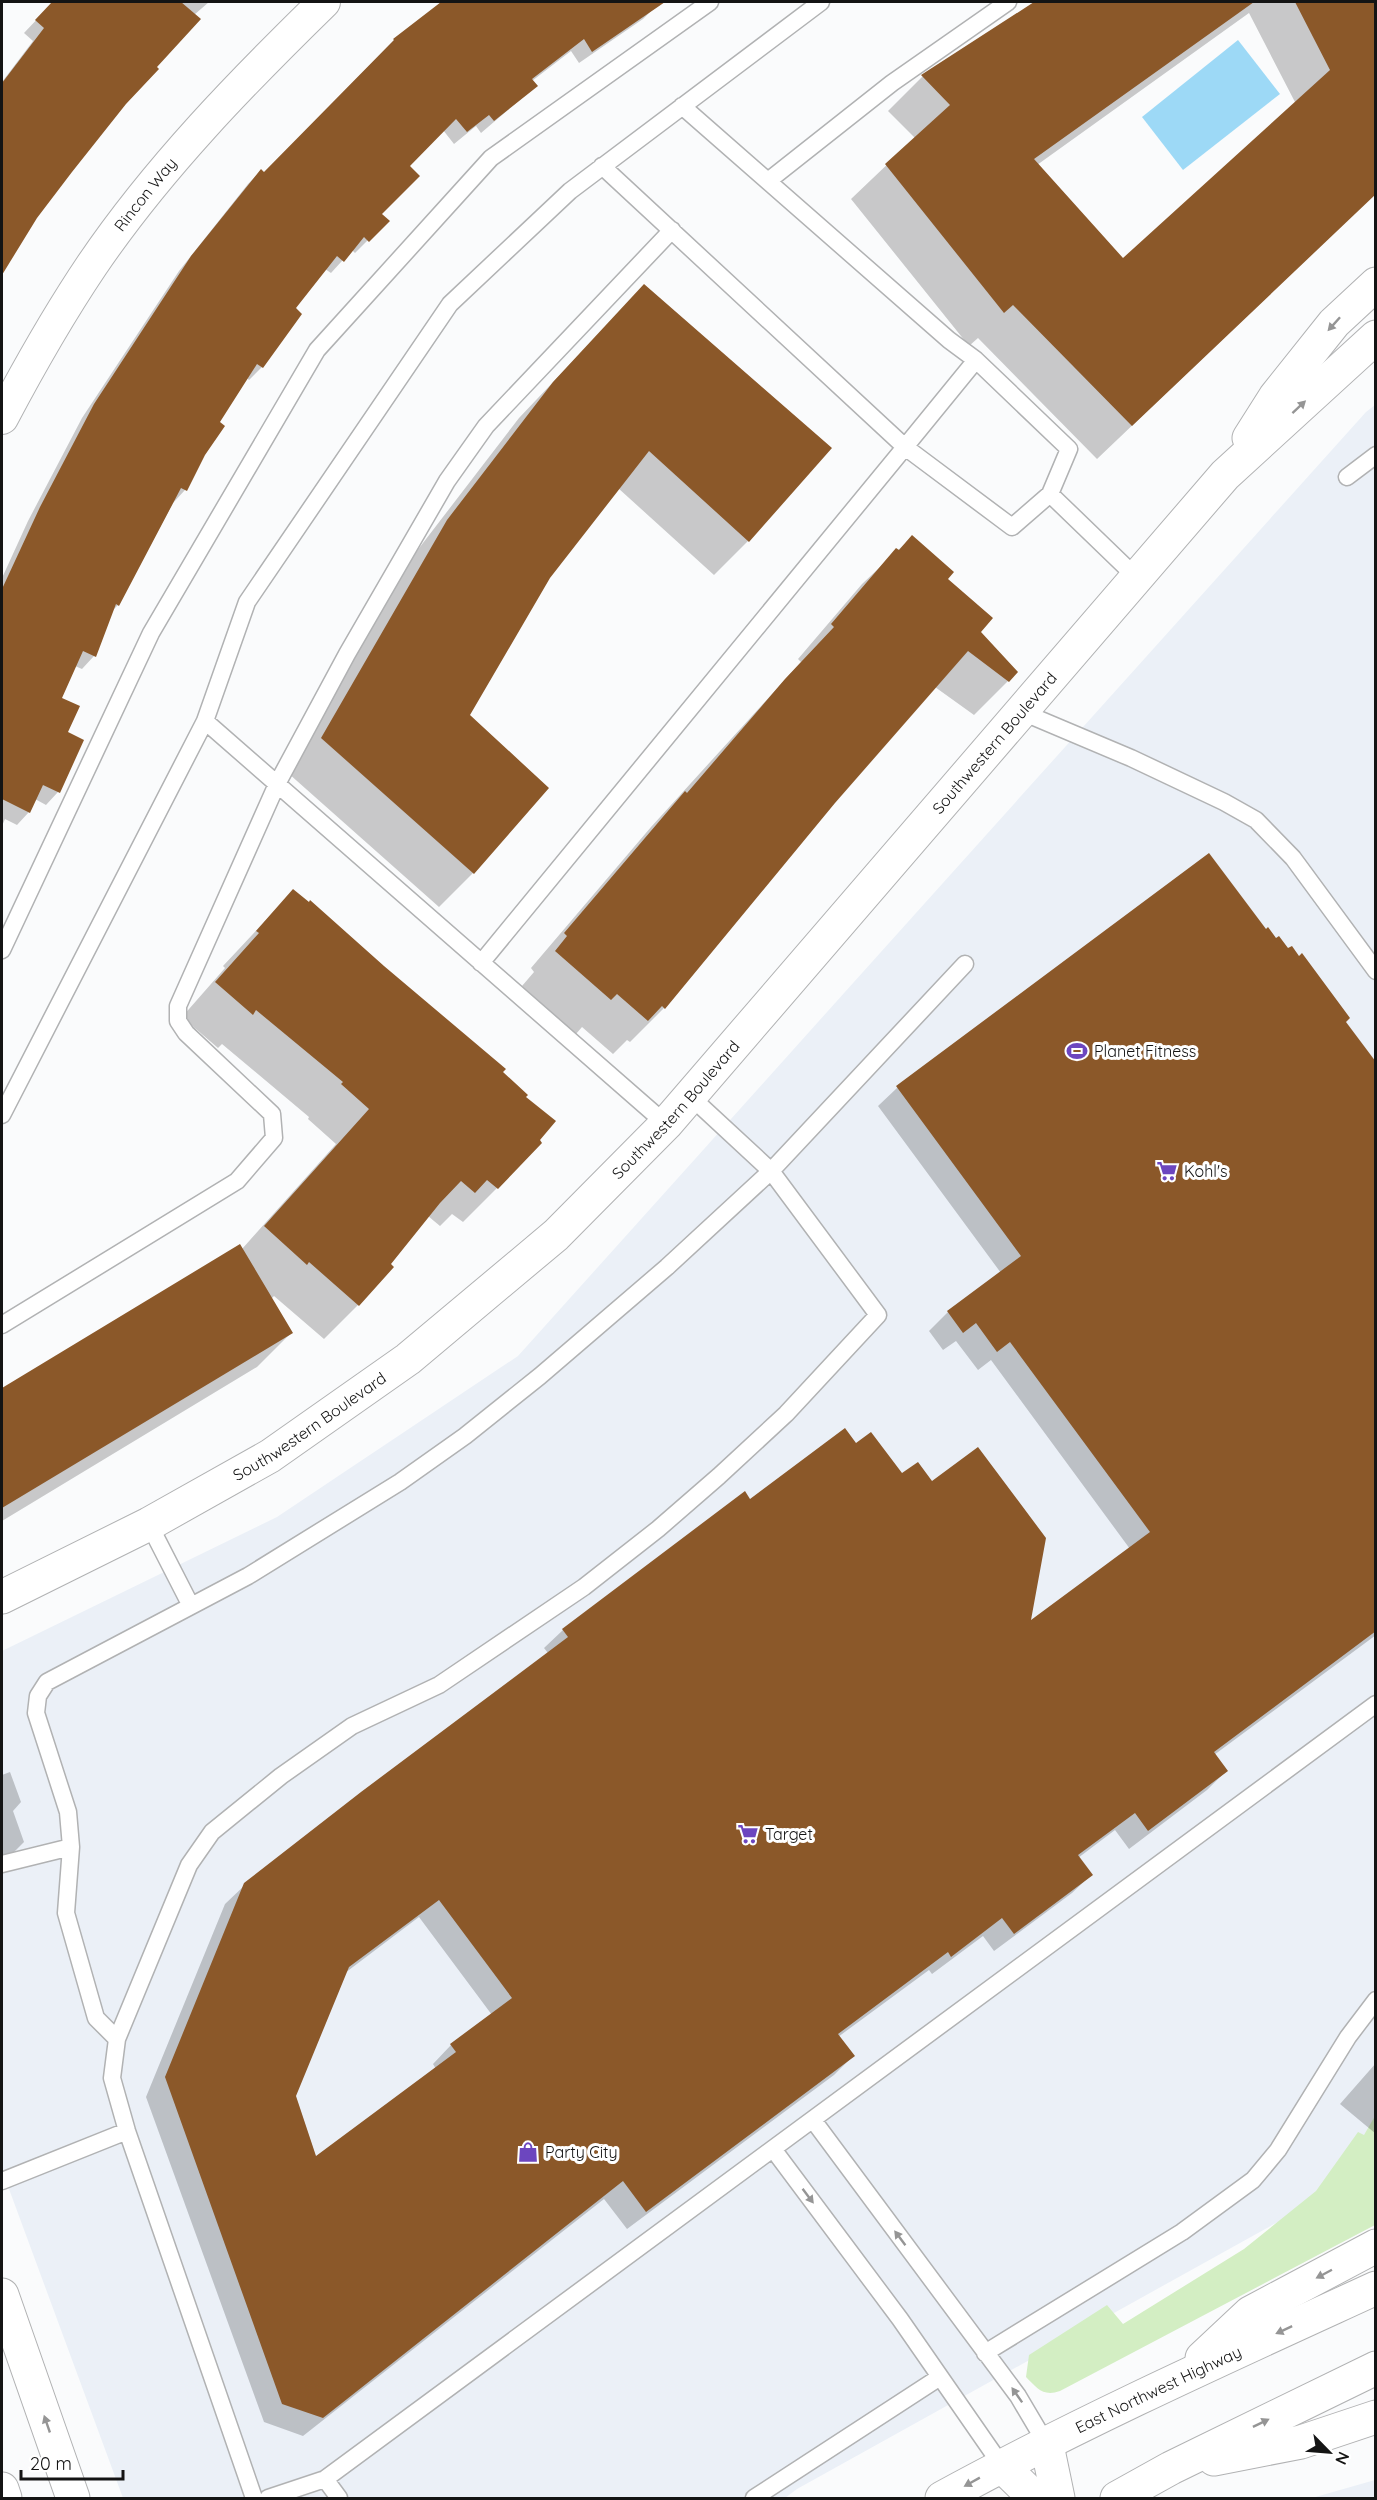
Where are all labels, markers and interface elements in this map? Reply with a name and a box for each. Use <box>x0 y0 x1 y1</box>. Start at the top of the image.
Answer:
street label: Rincon Way <box>109 153 181 235</box>
one-way arrow <box>1327 317 1341 332</box>
one-way arrow <box>1292 400 1307 414</box>
street label: Southwestern Boulevard <box>928 668 1061 818</box>
street label: Southwestern Boulevard <box>607 1036 744 1183</box>
sports icon: Planet Fitness <box>1065 1039 1089 1063</box>
place label: Planet Fitness <box>1094 1041 1196 1061</box>
supermarket icon: Kohl's <box>1155 1159 1179 1183</box>
place label: Kohl's <box>1184 1161 1228 1181</box>
street label: Southwestern Boulevard <box>229 1368 390 1485</box>
supermarket icon: Target <box>736 1822 760 1846</box>
place label: Target <box>765 1824 813 1844</box>
shop icon: Party City <box>516 2140 540 2164</box>
place label: Party City <box>545 2142 618 2162</box>
one-way arrow <box>802 2188 814 2203</box>
one-way arrow <box>895 2231 907 2246</box>
one-way arrow <box>1315 2269 1332 2279</box>
one-way arrow <box>1276 2325 1293 2334</box>
street label: East Northwest Highway <box>1072 2341 1244 2437</box>
one-way arrow <box>1011 2387 1023 2403</box>
one-way arrow <box>41 2414 51 2432</box>
one-way arrow <box>1253 2418 1270 2428</box>
north arrow <box>1299 2422 1359 2482</box>
scale bar <box>21 2443 123 2481</box>
text: N <box>1331 2449 1354 2468</box>
text: 20 m <box>30 2452 72 2475</box>
one-way arrow <box>963 2477 980 2487</box>

